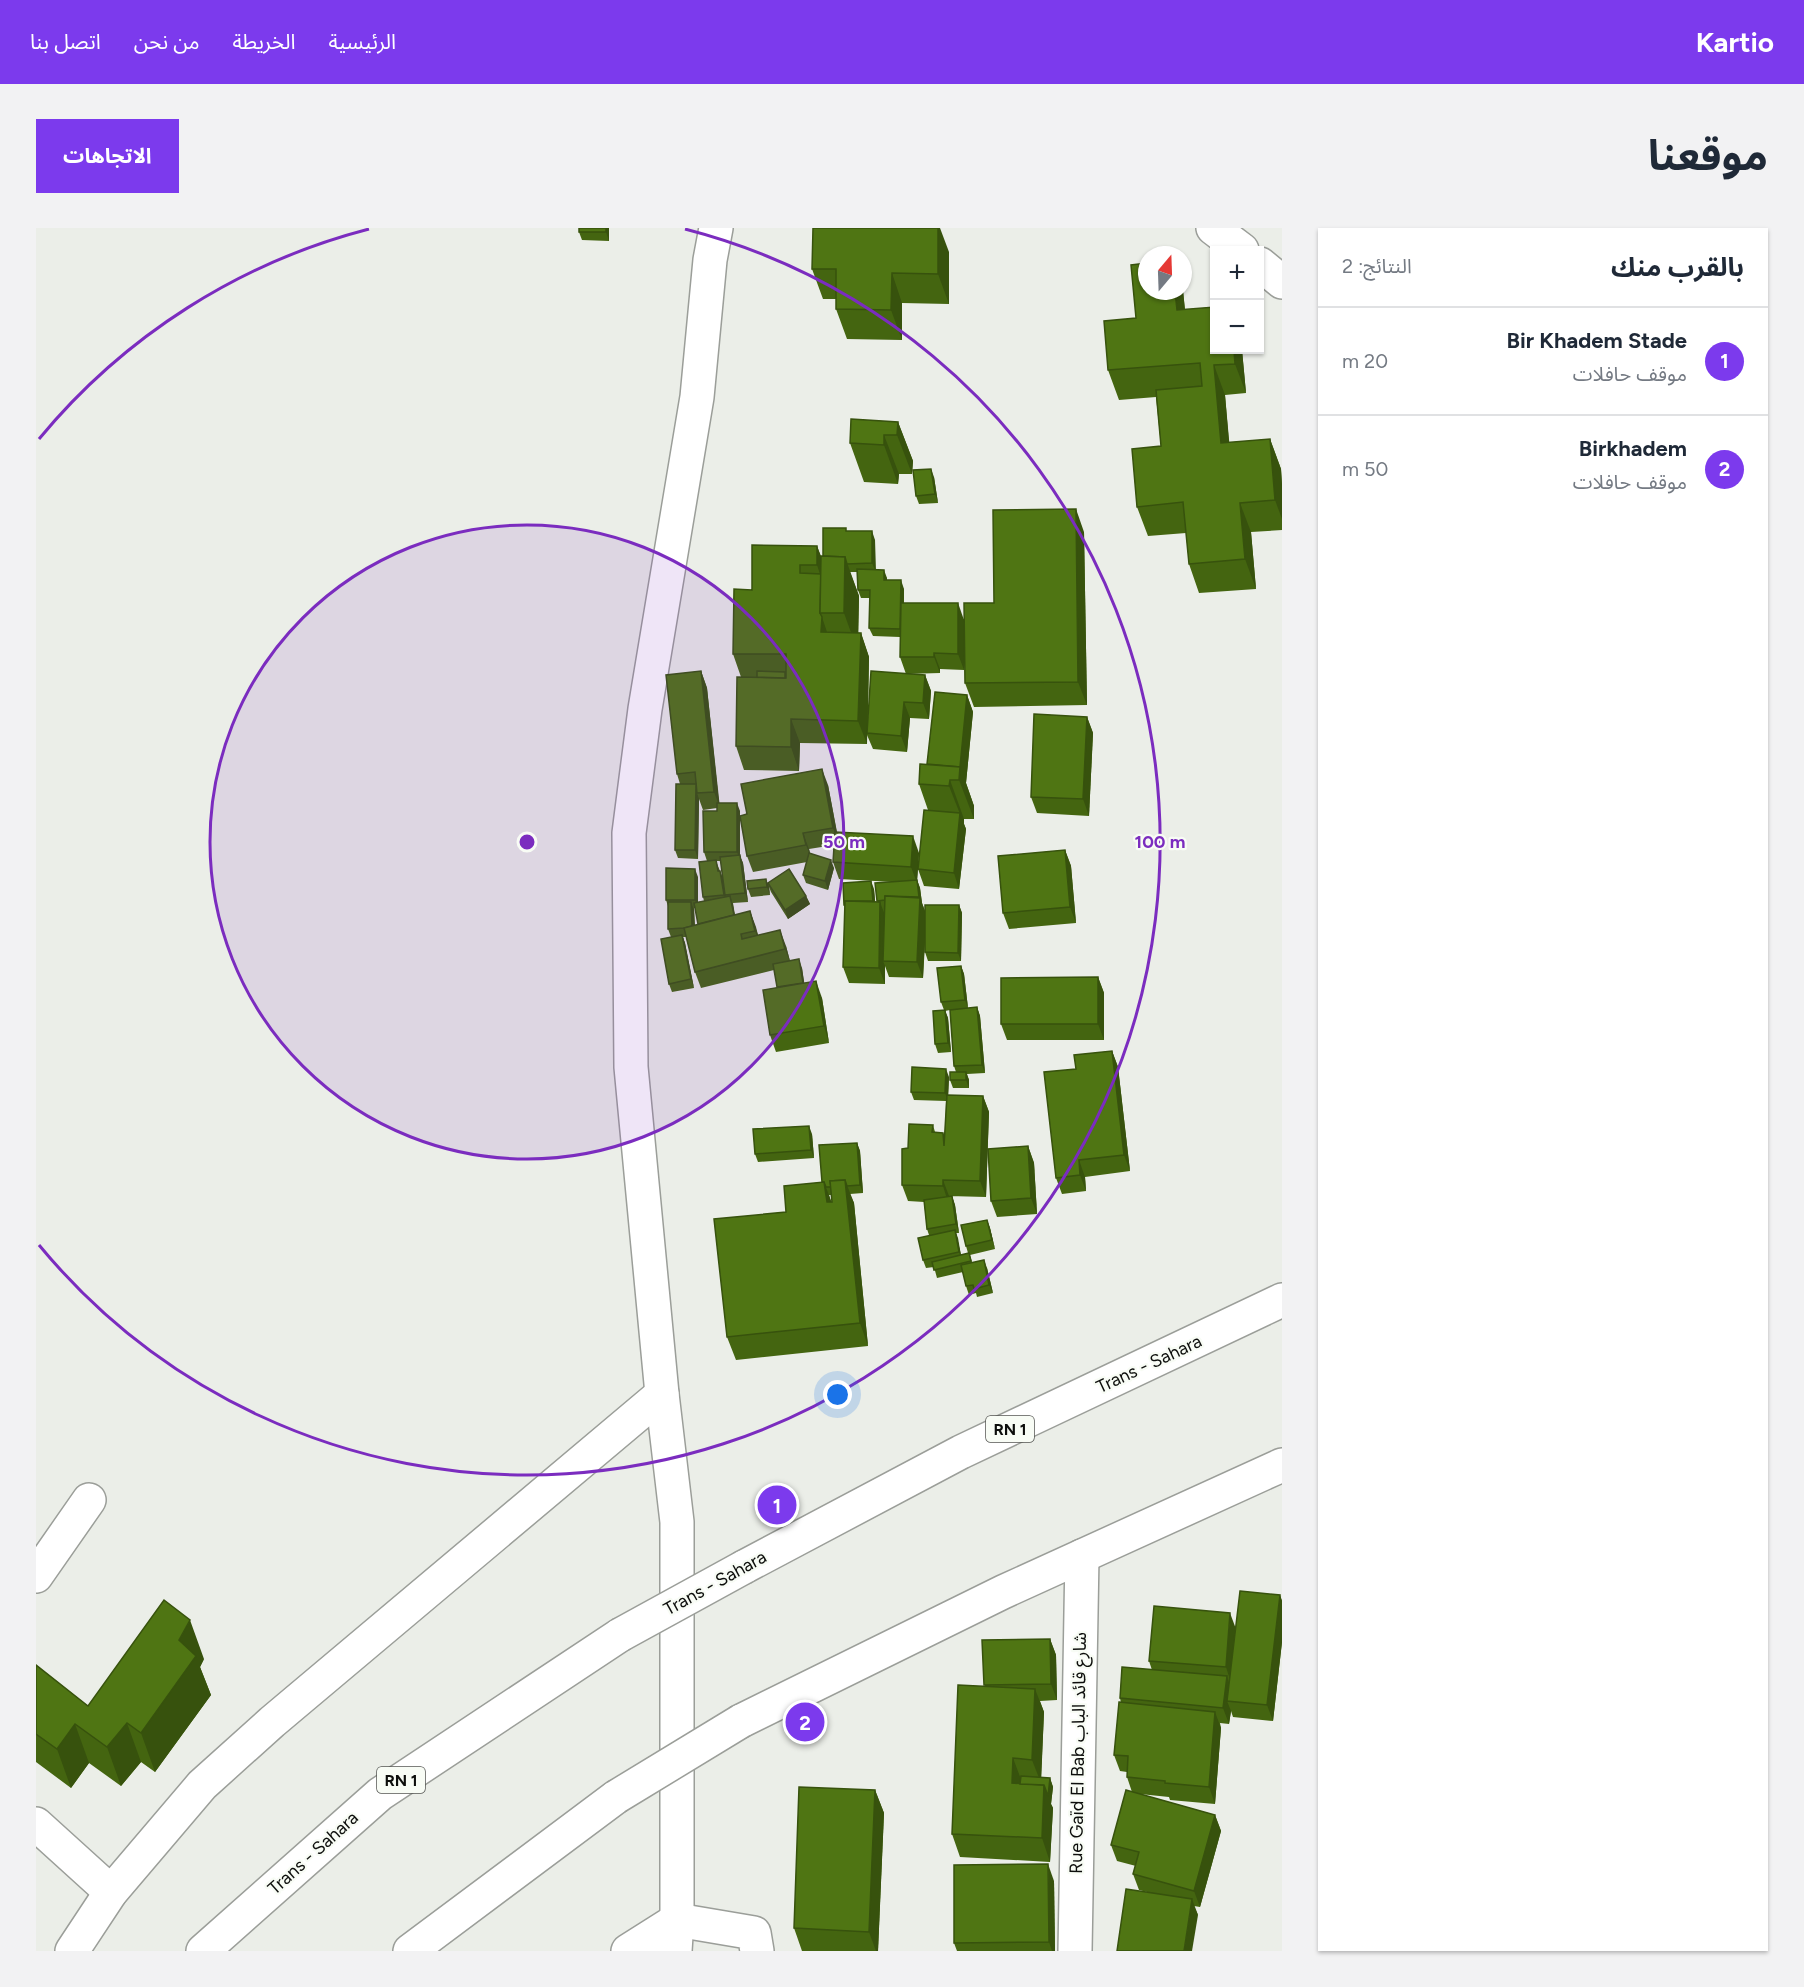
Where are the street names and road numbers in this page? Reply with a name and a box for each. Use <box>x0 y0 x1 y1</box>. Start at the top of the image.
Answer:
street label: Trans - Sahara <box>1093 1330 1205 1398</box>
road number: RN 1 <box>986 1416 1034 1442</box>
street label: Trans - Sahara <box>660 1546 770 1620</box>
street label: Rue Gaïd El Bab شارع قائد الباب <box>1065 1632 1094 1874</box>
road number: RN 1 <box>377 1767 425 1793</box>
street label: Trans - Sahara <box>263 1807 363 1899</box>

